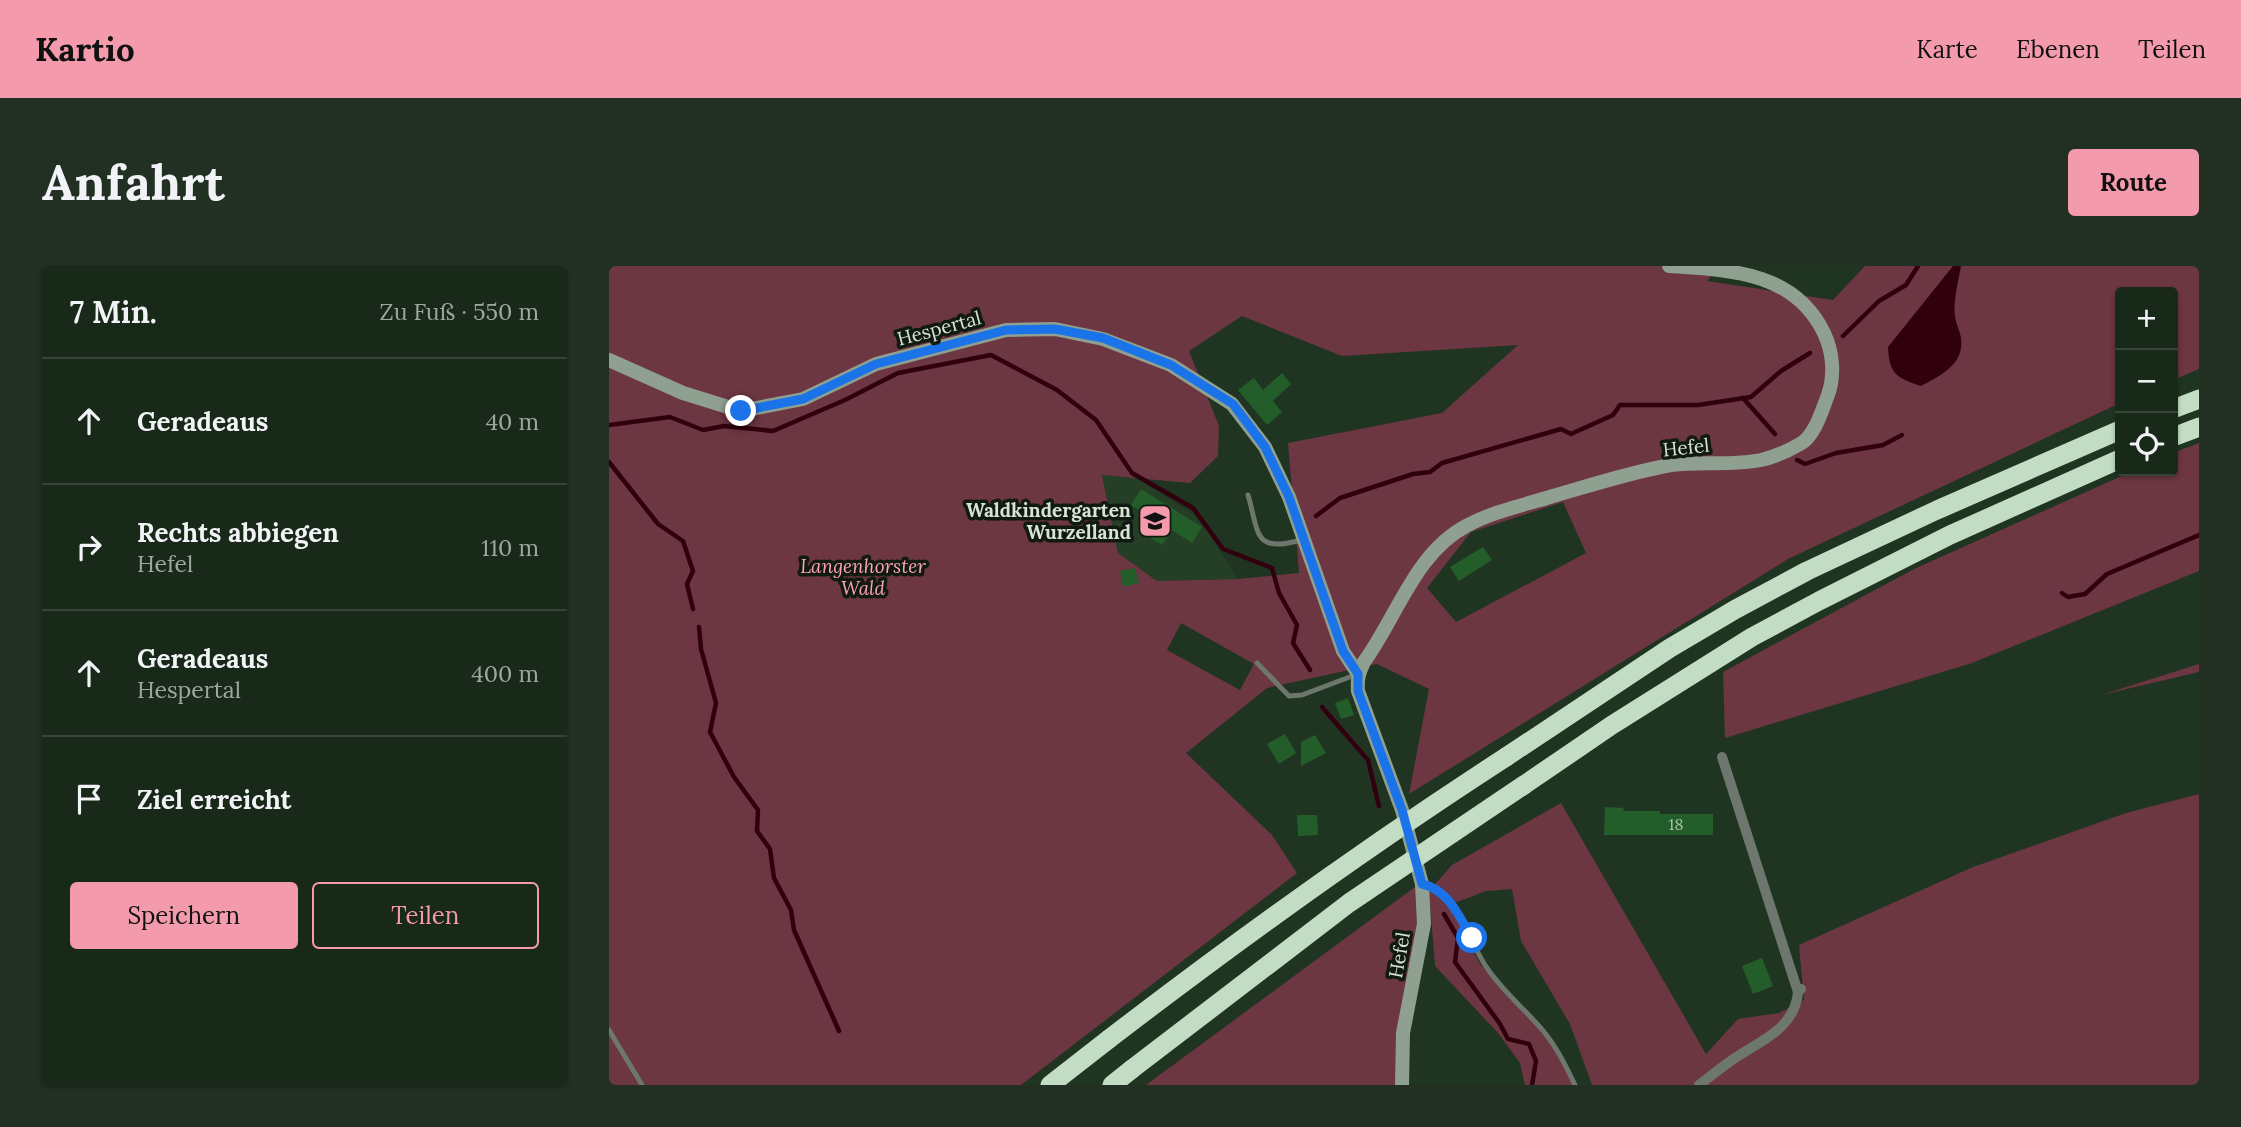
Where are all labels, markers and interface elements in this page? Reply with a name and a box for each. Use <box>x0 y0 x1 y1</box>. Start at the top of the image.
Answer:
text: Kartio <box>35 28 135 70</box>
text: Karte <box>1916 34 1978 65</box>
text: Ebenen <box>2016 34 2100 65</box>
text: Teilen <box>2138 34 2206 65</box>
button: Route <box>2068 149 2199 216</box>
text: Anfahrt <box>42 151 225 213</box>
map controls <box>2115 287 2178 476</box>
button: + <box>2115 287 2178 350</box>
text: 7 Min. <box>70 293 157 331</box>
text: Zu Fuß · 550 m <box>380 297 539 326</box>
street label: Hespertal <box>894 305 984 351</box>
button: − <box>2115 350 2178 413</box>
route end <box>725 395 756 426</box>
icon: ahead <box>70 402 108 440</box>
text: Geradeaus <box>137 405 268 438</box>
text: 40 m <box>486 407 539 436</box>
button: locate <box>2115 413 2178 476</box>
street label: Hefel <box>1662 433 1710 461</box>
place label: Waldkindergarten Wurzelland <box>966 498 1131 544</box>
school or university icon: Waldkindergarten Wurzelland <box>1136 502 1174 540</box>
text: Rechts abbiegen <box>137 516 339 549</box>
icon: right <box>70 528 108 566</box>
text: 110 m <box>481 533 539 562</box>
text: Hefel <box>137 549 193 578</box>
park label: Langenhorster Wald <box>800 554 926 600</box>
text: Geradeaus <box>137 642 268 675</box>
icon: ahead <box>70 654 108 692</box>
text: 400 m <box>471 659 539 688</box>
text: Hespertal <box>137 675 241 704</box>
icon: arrive <box>70 780 108 818</box>
text: Ziel erreicht <box>137 783 291 816</box>
house number: 18 <box>1669 814 1683 834</box>
button: Speichern <box>70 882 298 949</box>
button: Teilen <box>312 882 539 949</box>
route start <box>1456 922 1487 953</box>
street label: Hefel <box>1383 930 1415 980</box>

